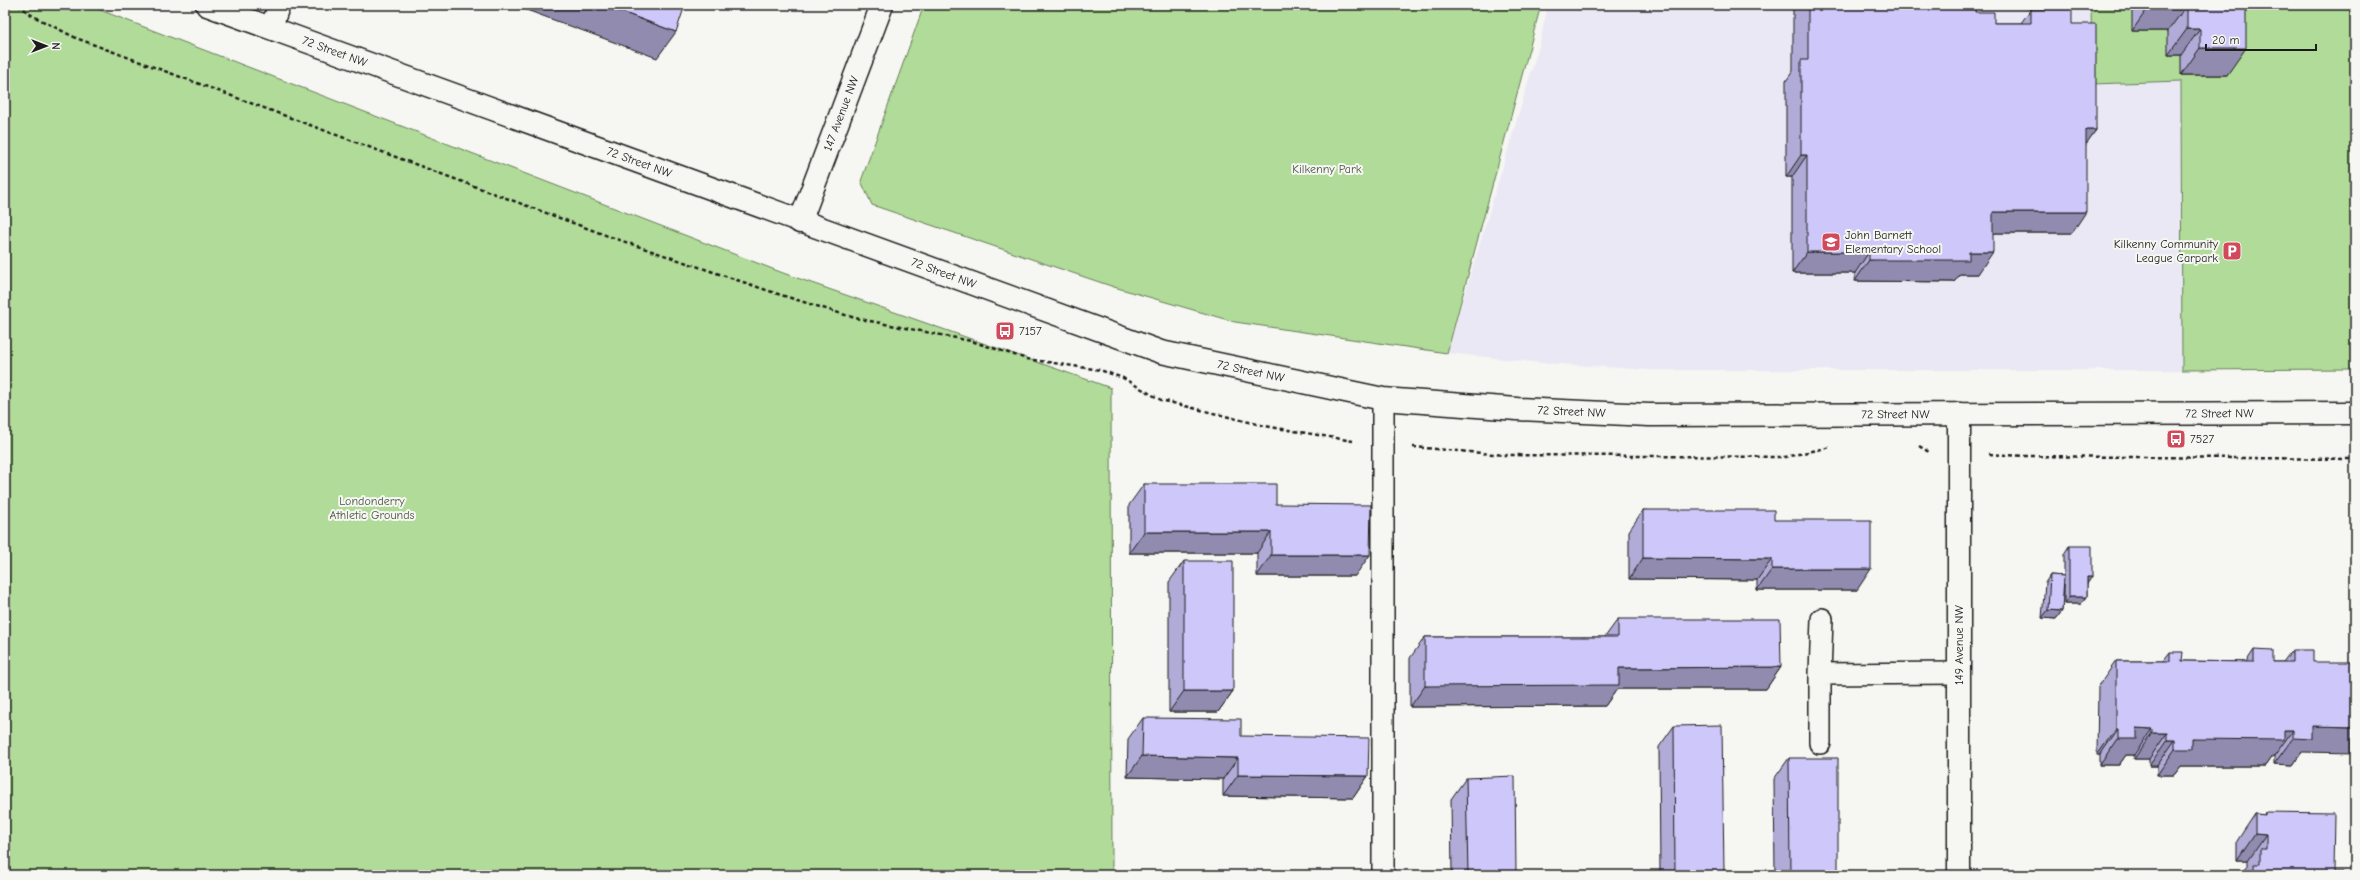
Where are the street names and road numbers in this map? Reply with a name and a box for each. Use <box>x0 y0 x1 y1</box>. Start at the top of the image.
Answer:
street label: 72 Street NW <box>300 33 370 70</box>
street label: 147 Avenue NW <box>820 73 862 153</box>
street label: 72 Street NW <box>605 144 674 181</box>
street label: 72 Street NW <box>909 255 979 291</box>
street label: 72 Street NW <box>1216 357 1286 385</box>
street label: 72 Street NW <box>1537 403 1607 420</box>
street label: 72 Street NW <box>2185 406 2254 420</box>
street label: 72 Street NW <box>1861 407 1930 421</box>
street label: 149 Avenue NW <box>1952 605 1966 685</box>

